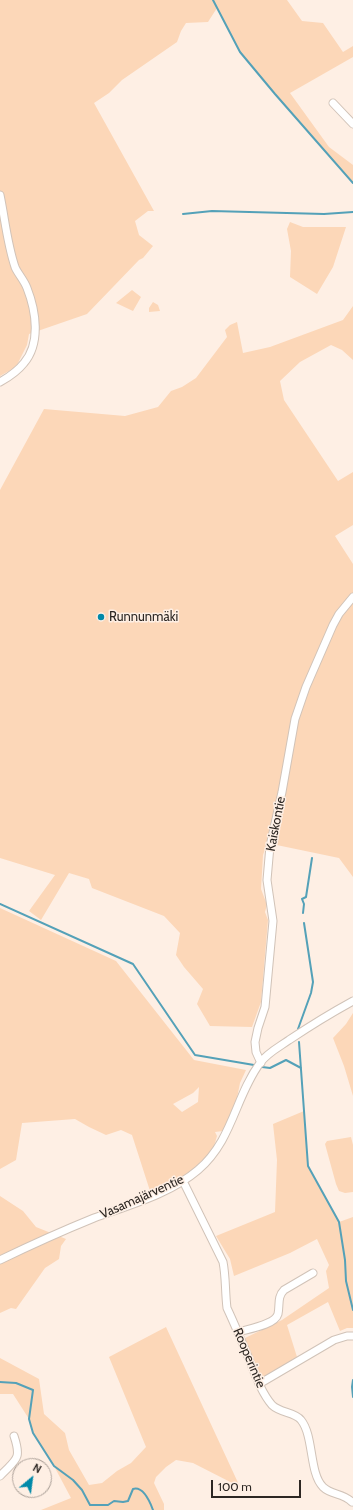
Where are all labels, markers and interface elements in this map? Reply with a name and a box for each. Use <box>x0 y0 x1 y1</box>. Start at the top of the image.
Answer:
place label: Runnunmäki <box>109 609 178 625</box>
marker: Runnunmäki <box>96 612 106 622</box>
street label: Kaiskontie <box>263 795 289 853</box>
street label: Vasamajärventie <box>98 1172 186 1222</box>
street label: Rooperintie <box>229 1326 269 1390</box>
north arrow <box>12 1458 52 1498</box>
text: N <box>31 1460 44 1476</box>
scale bar <box>213 1472 303 1498</box>
text: 100 m <box>218 1479 252 1494</box>

